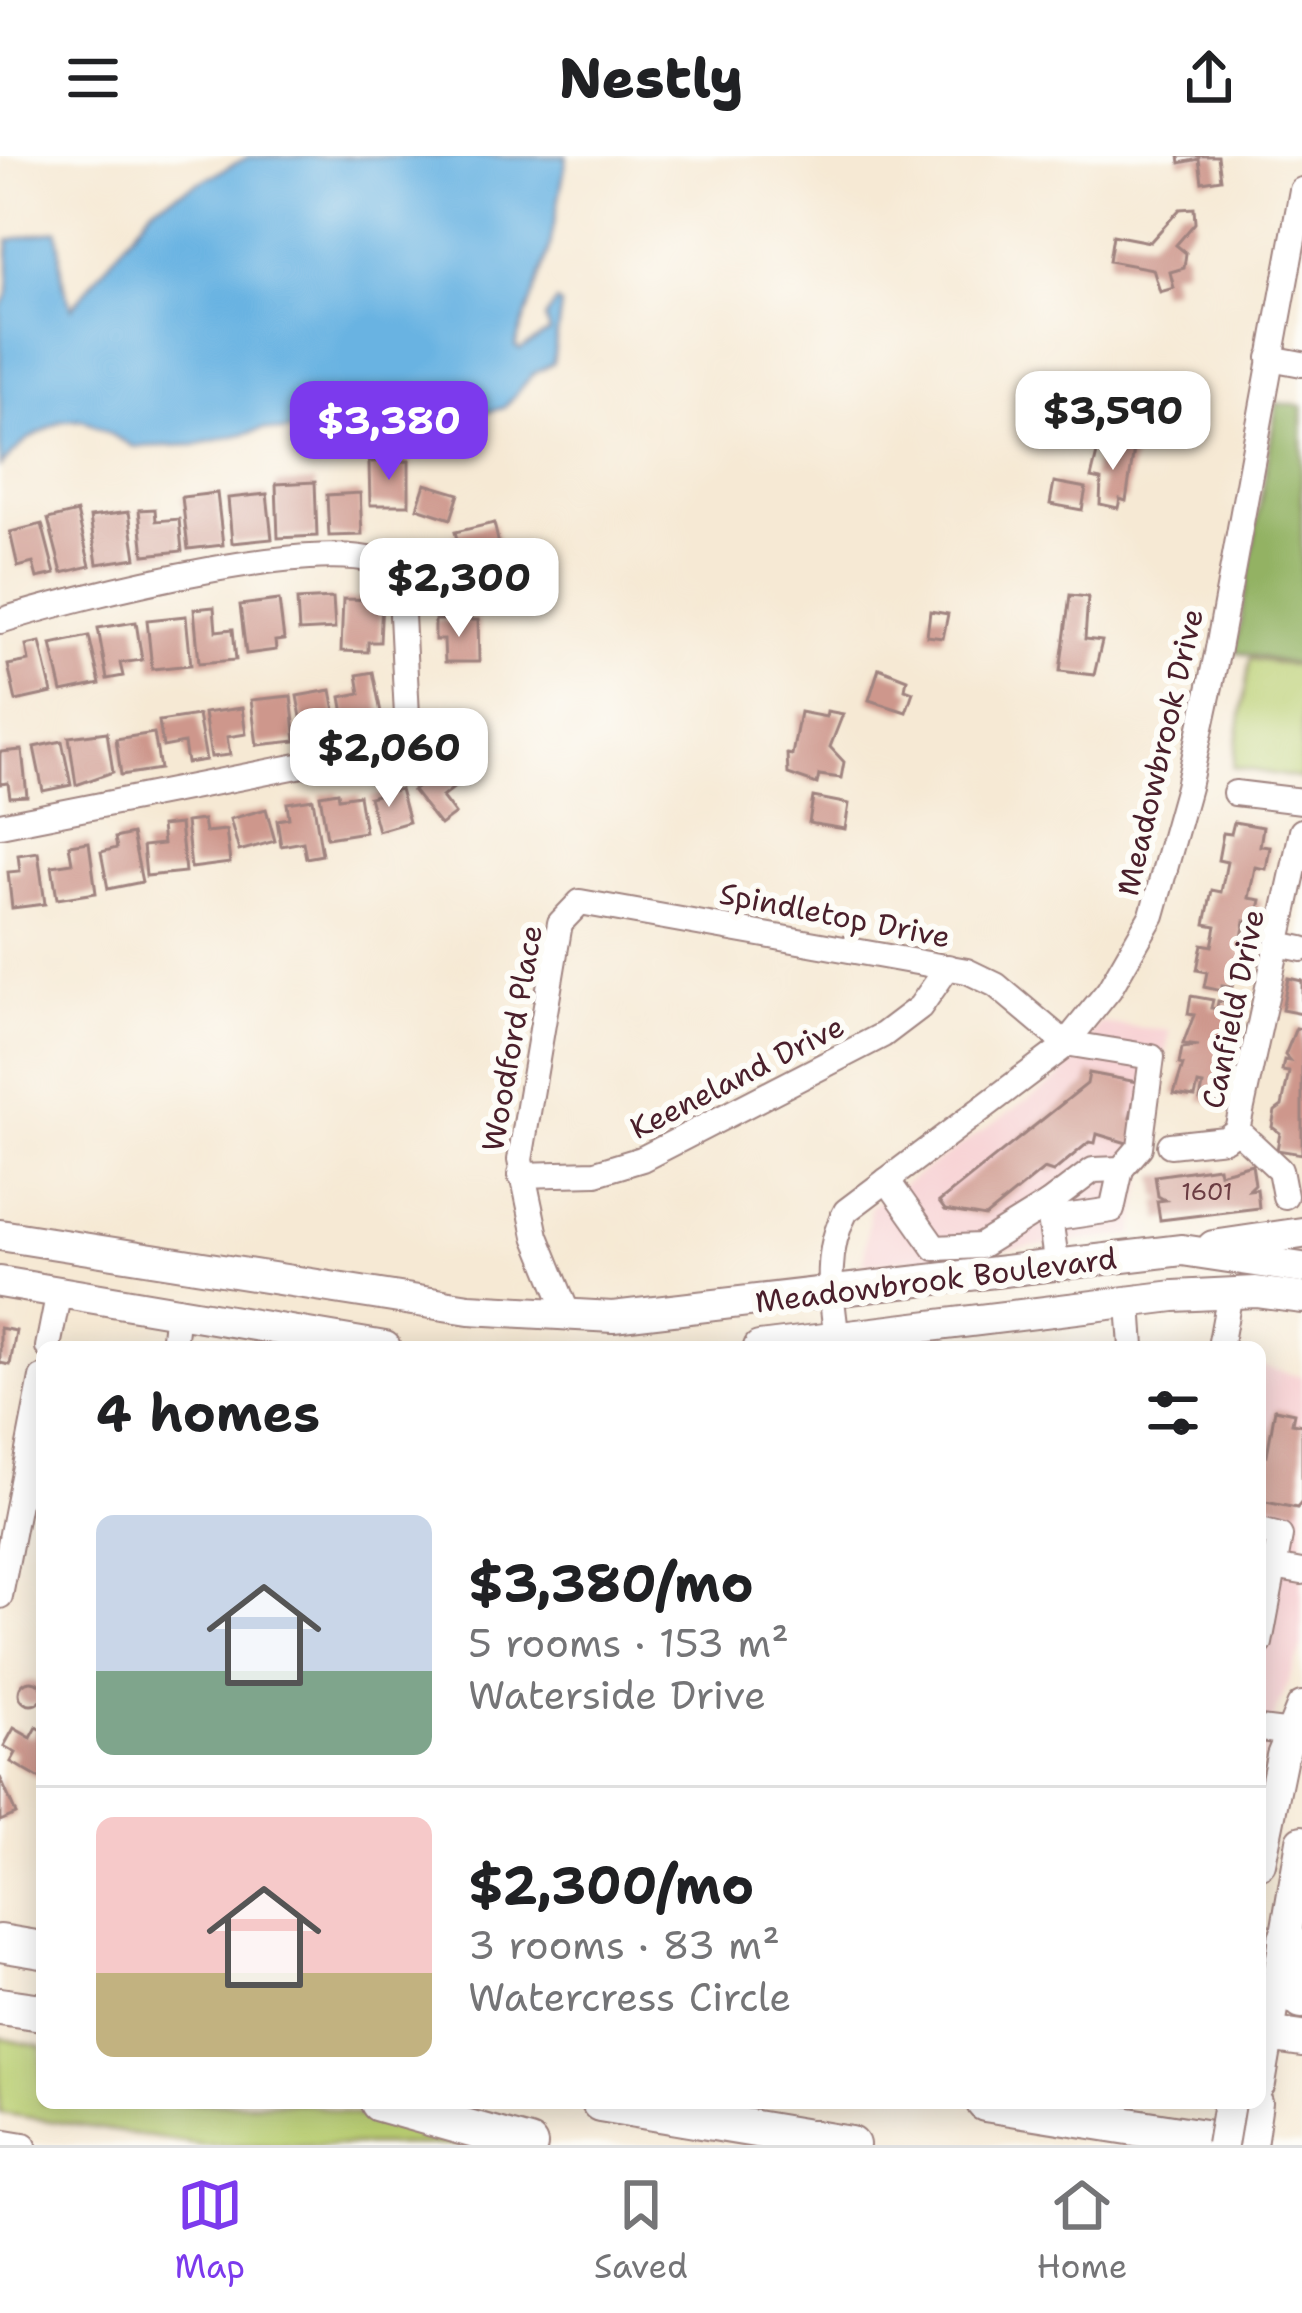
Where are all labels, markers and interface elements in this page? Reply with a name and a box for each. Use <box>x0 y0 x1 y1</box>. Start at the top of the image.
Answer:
text: Nestly <box>559 42 743 114</box>
icon: menu <box>60 45 126 111</box>
icon: share <box>1176 45 1242 111</box>
pin: $3,590 <box>1015 371 1211 473</box>
pin: $3,380 <box>291 381 487 483</box>
text: $3,590 <box>1042 384 1184 436</box>
text: $3,380 <box>317 394 461 446</box>
pin: $2,300 <box>361 538 557 640</box>
text: $2,300 <box>387 551 531 603</box>
street label: Meadowbrook Drive <box>1107 604 1213 900</box>
pin: $2,060 <box>291 708 487 810</box>
text: $2,060 <box>317 721 461 773</box>
street label: Spindletop Drive <box>716 873 954 957</box>
street label: Canfield Drive <box>1192 906 1274 1112</box>
street label: Woodford Place <box>472 922 552 1154</box>
street label: Keeneland Drive <box>623 1005 851 1149</box>
house number: 1601 <box>1181 1176 1233 1208</box>
street label: Meadowbrook Boulevard <box>753 1237 1119 1323</box>
text: 4 homes <box>96 1379 320 1447</box>
icon: filters <box>1140 1380 1206 1446</box>
text: $3,380/mo <box>468 1549 754 1617</box>
icon: home <box>192 1563 336 1707</box>
text: 5 rooms · 153 m² <box>468 1617 789 1669</box>
text: Waterside Drive <box>468 1669 766 1721</box>
text: $2,300/mo <box>468 1851 754 1919</box>
icon: home <box>192 1865 336 2009</box>
text: 3 rooms · 83 m² <box>468 1919 780 1971</box>
text: Watercress Circle <box>468 1971 791 2023</box>
tab: Map <box>174 2172 245 2289</box>
tab: Saved <box>594 2172 688 2289</box>
tab: Home <box>1037 2172 1127 2289</box>

